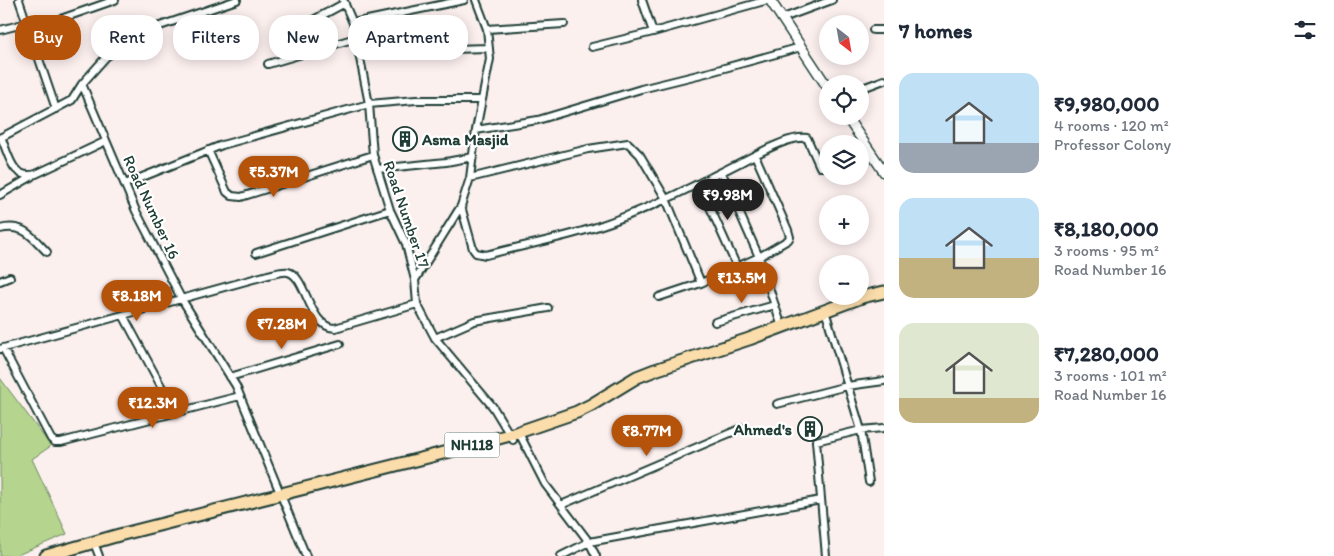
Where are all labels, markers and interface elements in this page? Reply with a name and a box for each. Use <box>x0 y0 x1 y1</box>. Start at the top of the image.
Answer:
chip: Buy <box>15 15 81 60</box>
chip: Rent <box>91 15 163 60</box>
chip: Filters <box>173 15 259 60</box>
chip: New <box>269 15 338 60</box>
chip: Apartment <box>348 15 468 60</box>
north arrow <box>819 15 869 65</box>
map controls <box>819 15 869 305</box>
icon: filters <box>1291 16 1319 44</box>
text: 7 homes <box>899 18 973 43</box>
button: locate <box>819 75 869 125</box>
text: ₹9,980,000 <box>1054 91 1159 116</box>
icon: home <box>939 93 999 153</box>
text: 4 rooms · 120 m² <box>1054 116 1169 135</box>
building icon: Asma Masjid <box>392 126 418 152</box>
place label: Asma Masjid <box>421 130 509 150</box>
button: layers <box>819 135 869 185</box>
text: Professor Colony <box>1054 135 1171 154</box>
street label: Road Number 16 <box>119 152 184 262</box>
pin: ₹5.37M <box>233 156 315 198</box>
street label: Road Number 17 <box>379 158 434 270</box>
text: ₹5.37M <box>249 162 299 181</box>
pin: ₹9.98M <box>687 178 769 221</box>
text: ₹9.98M <box>703 185 753 204</box>
button: + <box>819 195 869 245</box>
text: ₹8,180,000 <box>1054 216 1159 241</box>
icon: home <box>939 218 999 278</box>
text: 3 rooms · 95 m² <box>1054 241 1159 260</box>
button: − <box>819 255 869 305</box>
text: Road Number 16 <box>1054 260 1166 279</box>
pin: ₹13.5M <box>701 262 783 304</box>
text: ₹13.5M <box>718 268 766 287</box>
pin: ₹8.18M <box>96 280 178 322</box>
text: ₹8.18M <box>112 286 162 305</box>
pin: ₹7.28M <box>241 308 323 350</box>
text: ₹7.28M <box>257 314 307 333</box>
text: ₹7,280,000 <box>1054 341 1159 366</box>
icon: home <box>939 343 999 403</box>
text: 3 rooms · 101 m² <box>1054 366 1167 385</box>
text: Road Number 16 <box>1054 385 1166 404</box>
pin: ₹12.3M <box>112 386 194 429</box>
text: ₹12.3M <box>129 393 177 412</box>
pin: ₹8.77M <box>606 414 688 457</box>
building icon: Ahmed's <box>797 416 823 442</box>
place label: Ahmed's <box>733 420 792 439</box>
text: ₹8.77M <box>623 421 671 440</box>
road number: NH118 <box>444 432 500 458</box>

